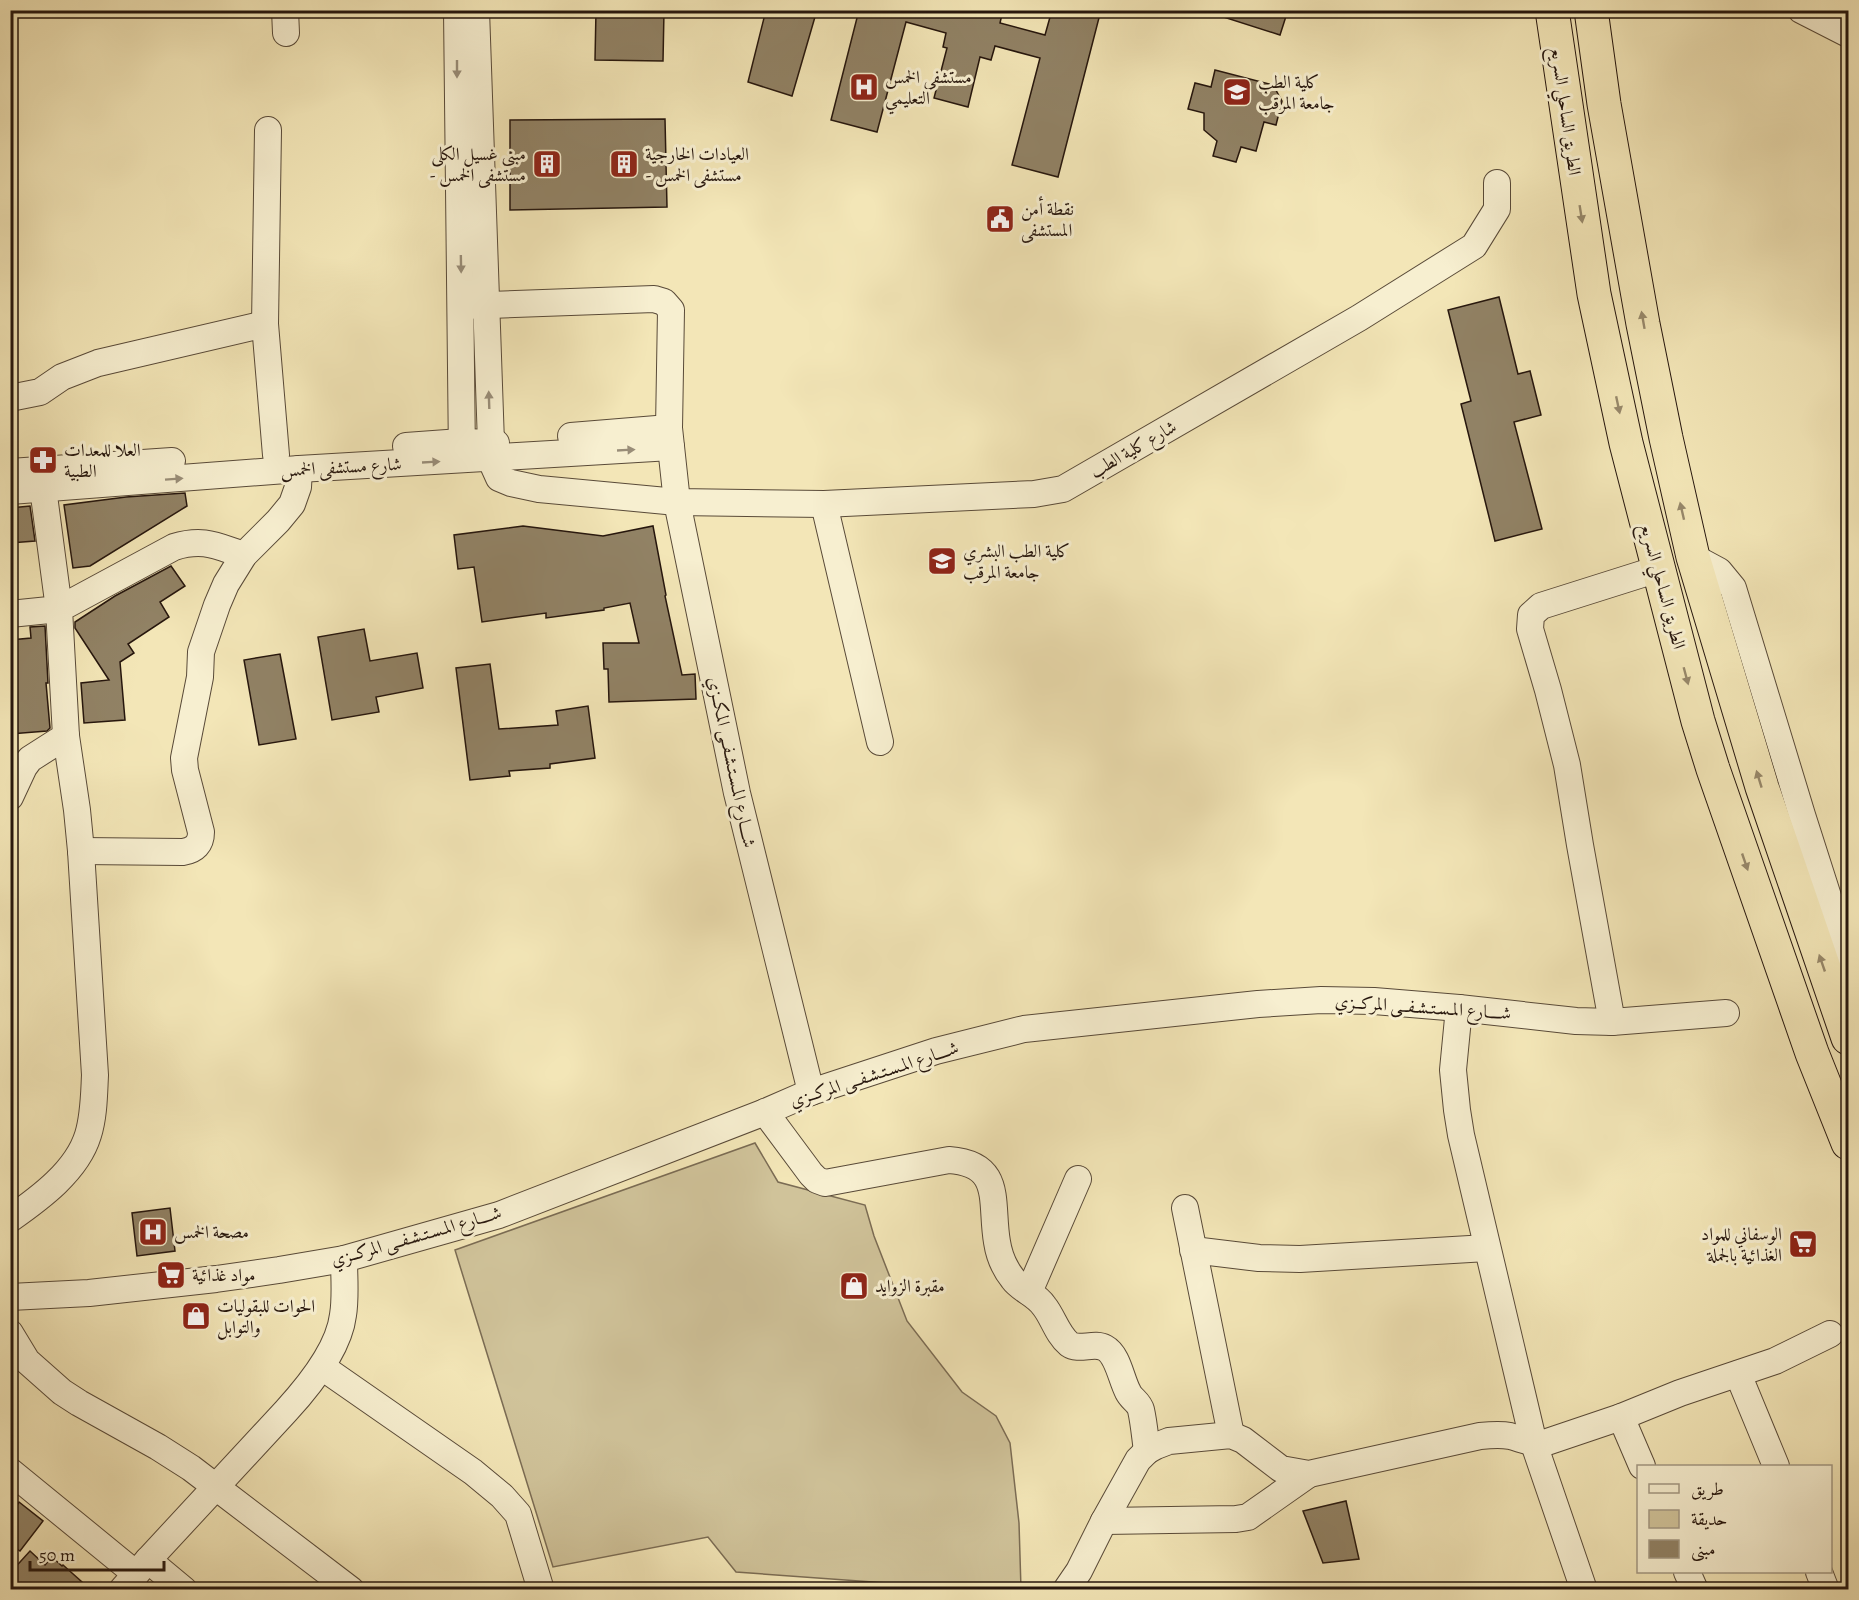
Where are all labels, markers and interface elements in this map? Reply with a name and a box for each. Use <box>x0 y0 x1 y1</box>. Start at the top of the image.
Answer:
street label: الطريق الساحلي السريع <box>1540 45 1587 178</box>
one-way arrow <box>452 59 462 78</box>
place label: مستشفى الخمس التعليمي <box>885 65 972 115</box>
place label: كلية الطب جامعة المرقب <box>1258 70 1335 115</box>
hospital icon: مستشفى الخمس التعليمي <box>848 71 880 103</box>
school or university icon: كلية الطب جامعة المرقب <box>1221 76 1253 108</box>
place label: مبنى غسيل الكلى - مستشفى الخمس <box>429 142 526 188</box>
place label: العيادات الخارجية - مستشفى الخمس <box>645 142 749 188</box>
building icon: مبنى غسيل الكلى - مستشفى الخمس <box>531 148 563 180</box>
building icon: العيادات الخارجية - مستشفى الخمس <box>608 148 640 180</box>
place label: نقطة أمن المستشفى <box>1021 196 1074 243</box>
public building icon: نقطة أمن المستشفى <box>984 203 1016 235</box>
one-way arrow <box>1577 205 1586 224</box>
one-way arrow <box>456 254 465 273</box>
one-way arrow <box>1638 310 1647 329</box>
one-way arrow <box>484 390 494 409</box>
one-way arrow <box>1614 396 1623 415</box>
street label: شارع كلية الطب <box>1085 414 1182 486</box>
place label: العلا للمعدات الطبية <box>64 438 141 483</box>
pharmacy icon: العلا للمعدات الطبية <box>27 444 59 476</box>
one-way arrow <box>616 446 635 455</box>
street label: شارع مستشفى الخمس <box>280 452 402 485</box>
one-way arrow <box>422 457 441 467</box>
one-way arrow <box>164 474 183 483</box>
one-way arrow <box>1677 501 1687 520</box>
street label: الطريق الساحلي السريع <box>1630 520 1691 653</box>
place label: كلية الطب البشري جامعة المرقب <box>963 539 1070 584</box>
school or university icon: كلية الطب البشري جامعة المرقب <box>926 545 958 577</box>
one-way arrow <box>1682 667 1692 685</box>
street label: شــــارع المـسـتـشـفــى المكــزي <box>699 674 762 850</box>
one-way arrow <box>1754 770 1764 788</box>
one-way arrow <box>1741 853 1751 871</box>
one-way arrow <box>1817 954 1827 972</box>
street label: شــــارع المـسـتـشـفــى المركــزي <box>1334 989 1512 1028</box>
street label: شــــارع المـسـتـشـفــى المركــزي <box>786 1035 963 1116</box>
street label: شــــارع المـسـتـشـفــى المركــزي <box>328 1200 505 1275</box>
hospital icon: مصحة الخمس <box>137 1216 169 1248</box>
place label: مصحة الخمس <box>174 1220 249 1244</box>
place label: الوسفاني للمواد الغذائية بالجملة <box>1701 1222 1782 1267</box>
supermarket icon: الوسفاني للمواد الغذائية بالجملة <box>1787 1228 1819 1260</box>
supermarket icon: مواد غذائية <box>155 1259 187 1291</box>
place label: مواد غذائية <box>192 1263 255 1287</box>
shop icon: مقبرة الزوايد <box>838 1270 870 1302</box>
place label: مقبرة الزوايد <box>875 1274 945 1298</box>
place label: الحوات للبقوليات والتوابل <box>217 1294 315 1340</box>
shop icon: الحوات للبقوليات والتوابل <box>180 1300 212 1332</box>
legend <box>1637 1465 1832 1573</box>
text: طريق <box>1691 1477 1724 1501</box>
text: حديقة <box>1691 1507 1727 1531</box>
scale bar <box>30 1534 164 1572</box>
text: مبنى <box>1691 1537 1716 1562</box>
text: 50 m <box>39 1543 75 1567</box>

